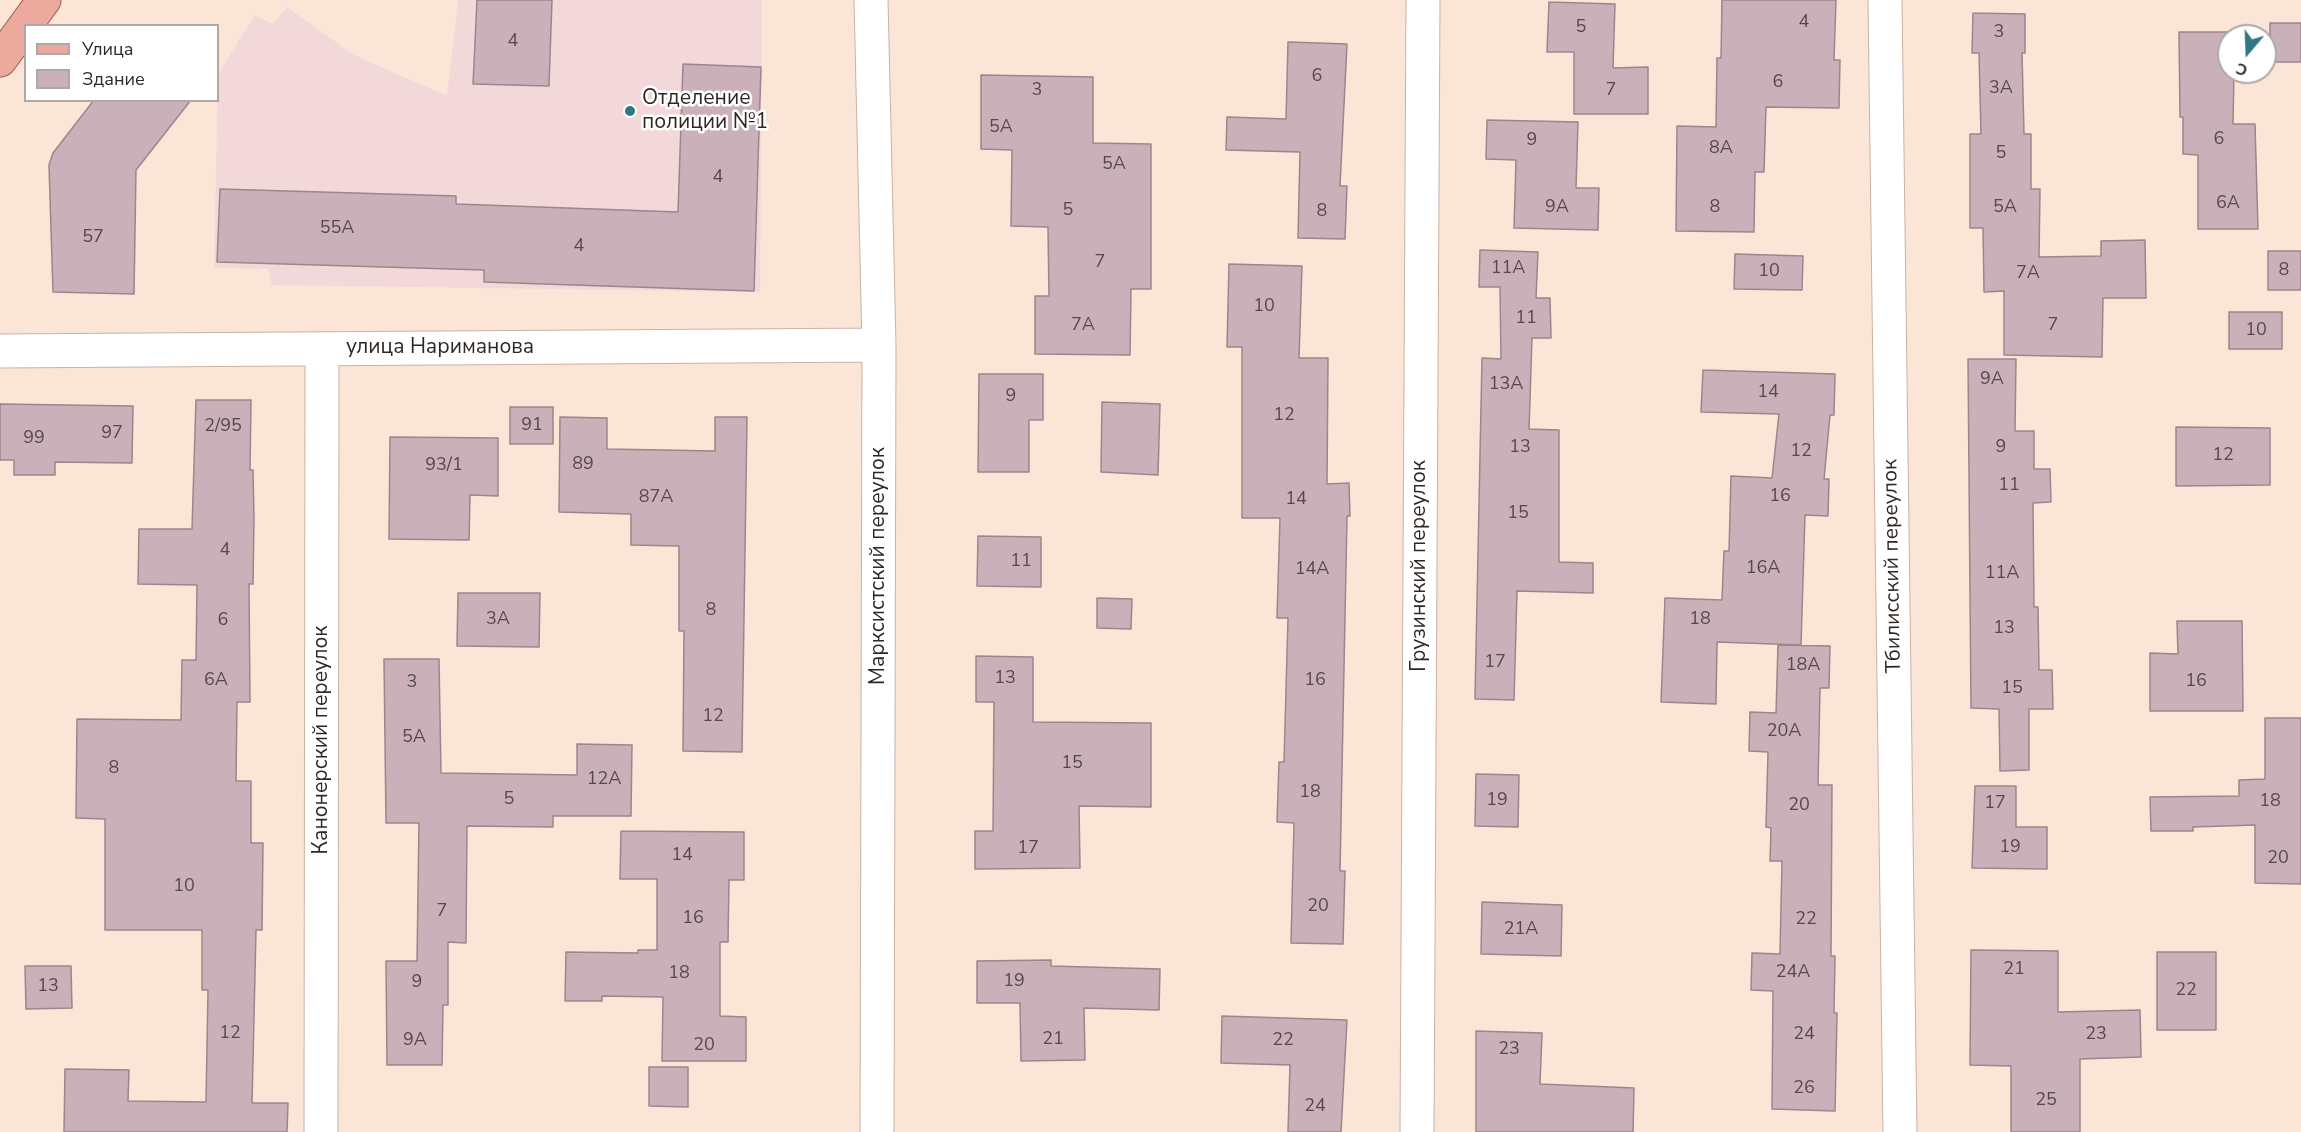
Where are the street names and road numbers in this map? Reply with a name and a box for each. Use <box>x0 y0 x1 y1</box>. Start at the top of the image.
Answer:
street label: улица Нариманова <box>346 335 534 361</box>
street label: Марксистский переулок <box>866 447 892 685</box>
street label: Тбилисский переулок <box>1879 459 1907 673</box>
street label: Грузинский переулок <box>1407 460 1433 672</box>
street label: Канонерский переулок <box>309 626 335 854</box>

